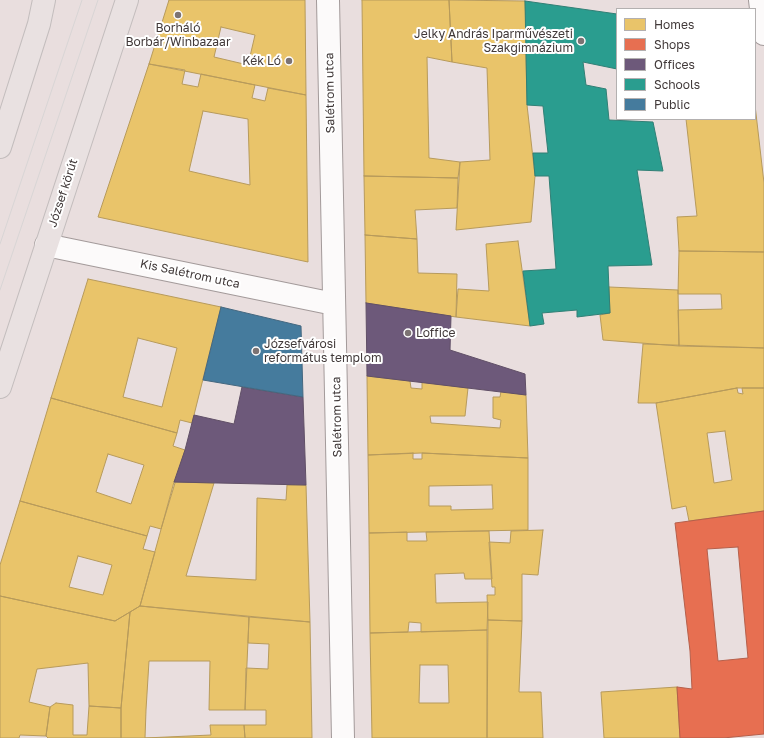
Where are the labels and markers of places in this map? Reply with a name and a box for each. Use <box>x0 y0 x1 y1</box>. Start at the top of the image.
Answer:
marker: Borháló Borbár/Winbazaar <box>173 10 183 20</box>
place label: Borháló Borbár/Winbazaar <box>125 21 231 49</box>
place label: Jelky András Iparművészeti Szakgimnázium <box>414 27 573 55</box>
marker: Jelky András Iparművészeti Szakgimnázium <box>576 36 586 46</box>
place label: Kék Ló <box>242 54 281 68</box>
marker: Kék Ló <box>284 56 294 66</box>
place label: Loffice <box>416 326 455 340</box>
marker: Loffice <box>403 328 413 338</box>
place label: Józsefvárosi református templom <box>264 337 382 365</box>
marker: Józsefvárosi református templom <box>251 346 261 356</box>

